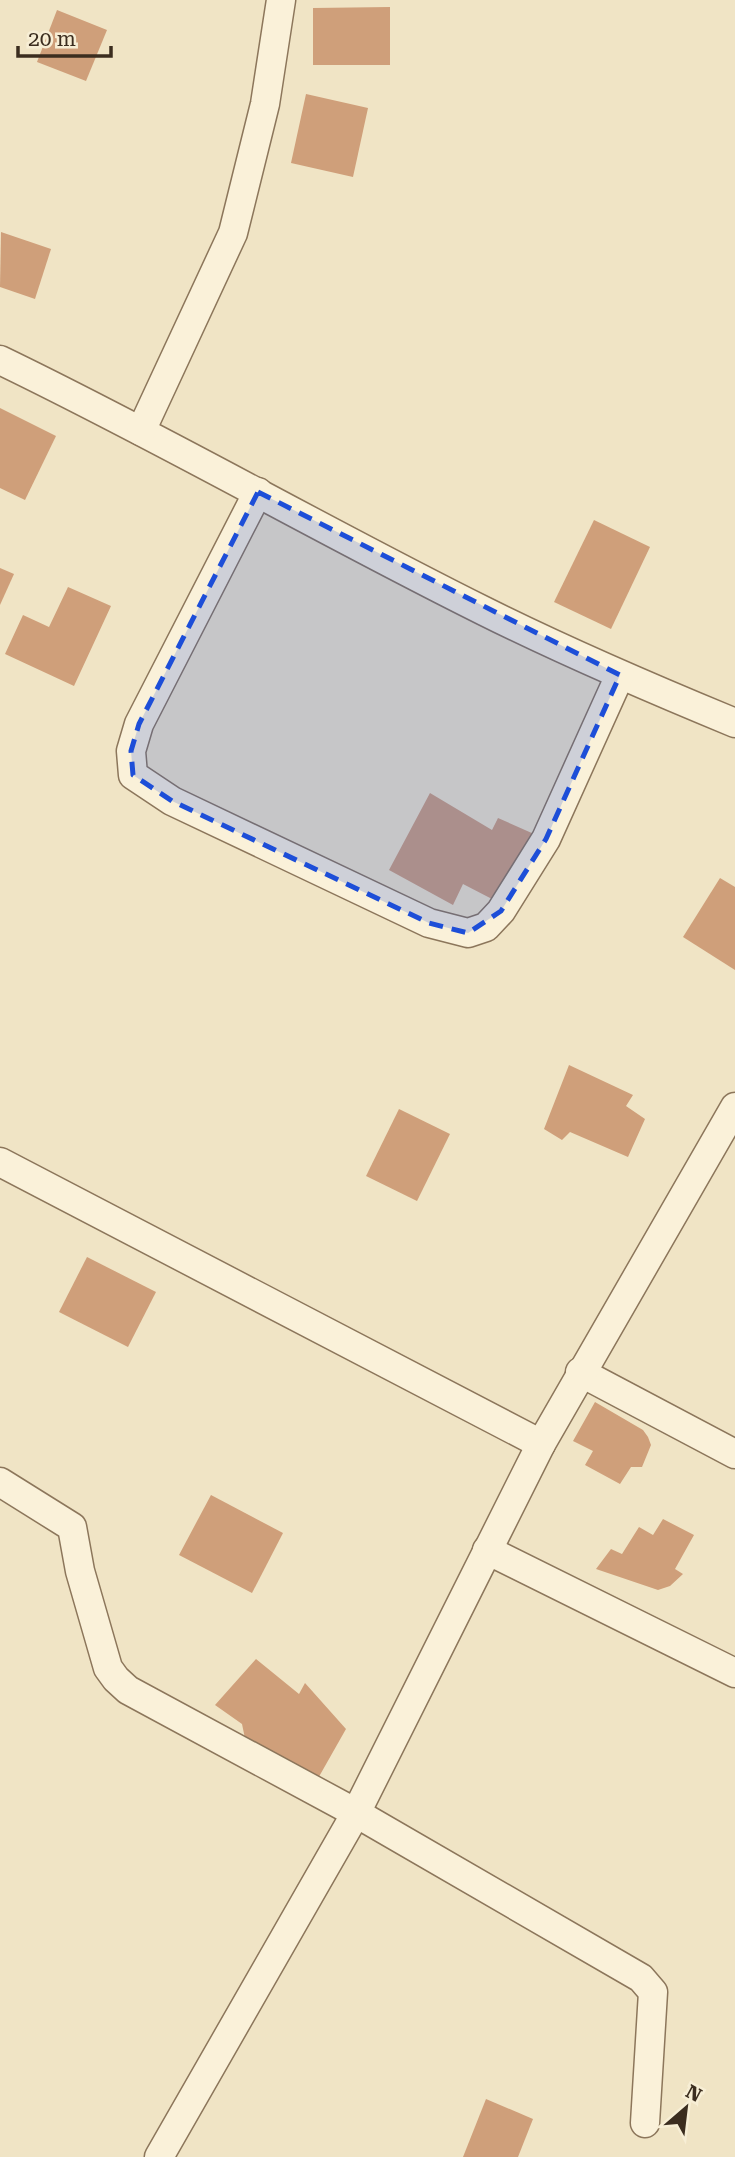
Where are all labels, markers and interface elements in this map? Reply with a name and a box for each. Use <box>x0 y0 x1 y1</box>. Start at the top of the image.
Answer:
scale bar <box>18 14 110 58</box>
text: 20 m <box>28 27 76 51</box>
north arrow <box>651 2073 721 2143</box>
text: N <box>682 2080 706 2107</box>

